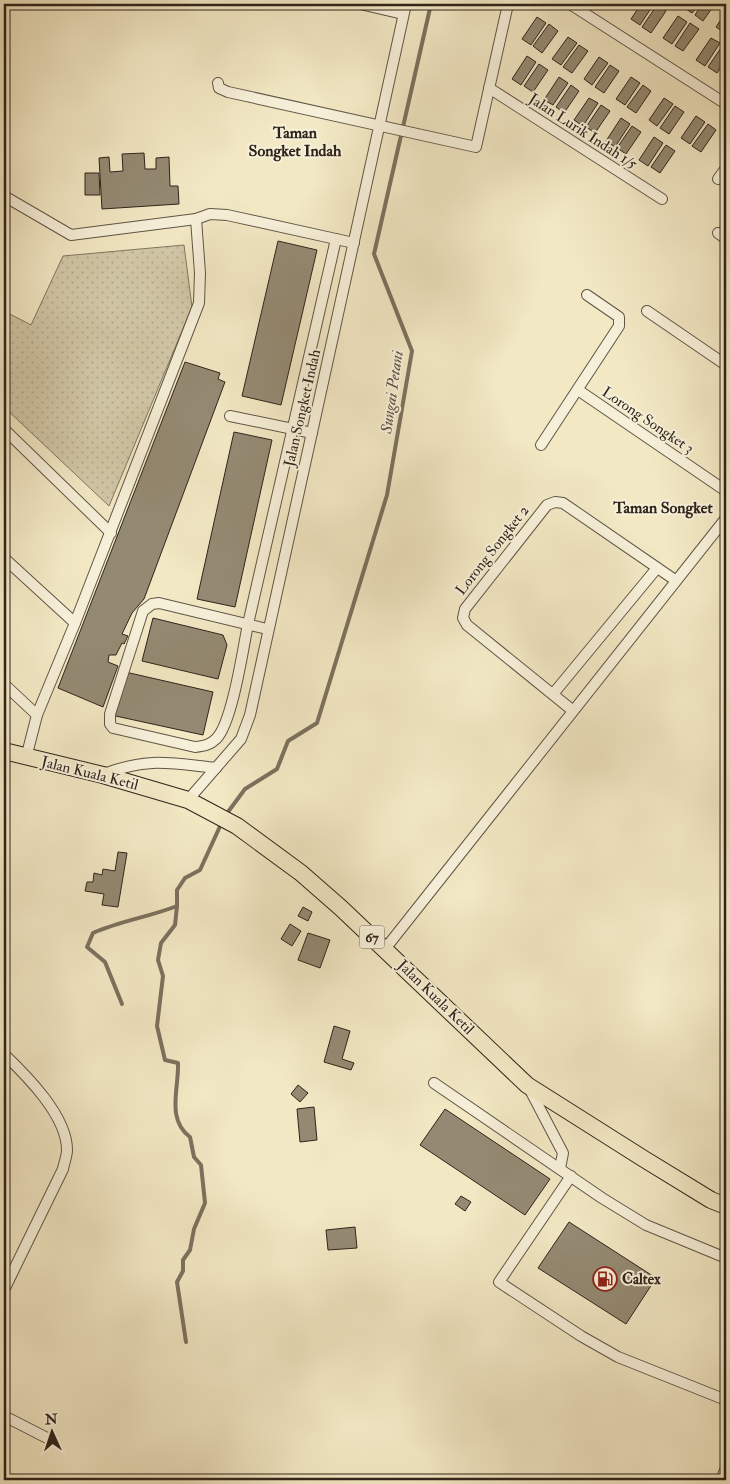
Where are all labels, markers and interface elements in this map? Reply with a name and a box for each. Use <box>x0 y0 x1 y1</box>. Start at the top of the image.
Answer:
street label: Jalan Lurik Indah 1/5 <box>524 89 641 175</box>
district label: Taman Songket Indah <box>249 123 342 162</box>
street label: Jalan Songket Indah <box>280 347 326 470</box>
water label: Sungai Petani <box>376 349 408 436</box>
street label: Lorong Songket 3 <box>598 383 697 458</box>
district label: Taman Songket <box>612 498 713 519</box>
street label: Lorong Songket 2 <box>451 501 534 599</box>
street label: Jalan Kuala Ketil <box>38 752 141 796</box>
road number: 67 <box>360 926 384 949</box>
street label: Jalan Kuala Ketil <box>392 955 478 1040</box>
fuel station icon: Caltex <box>592 1266 618 1292</box>
place label: Caltex <box>622 1270 661 1289</box>
north arrow <box>28 1406 78 1456</box>
text: N <box>44 1411 59 1428</box>

